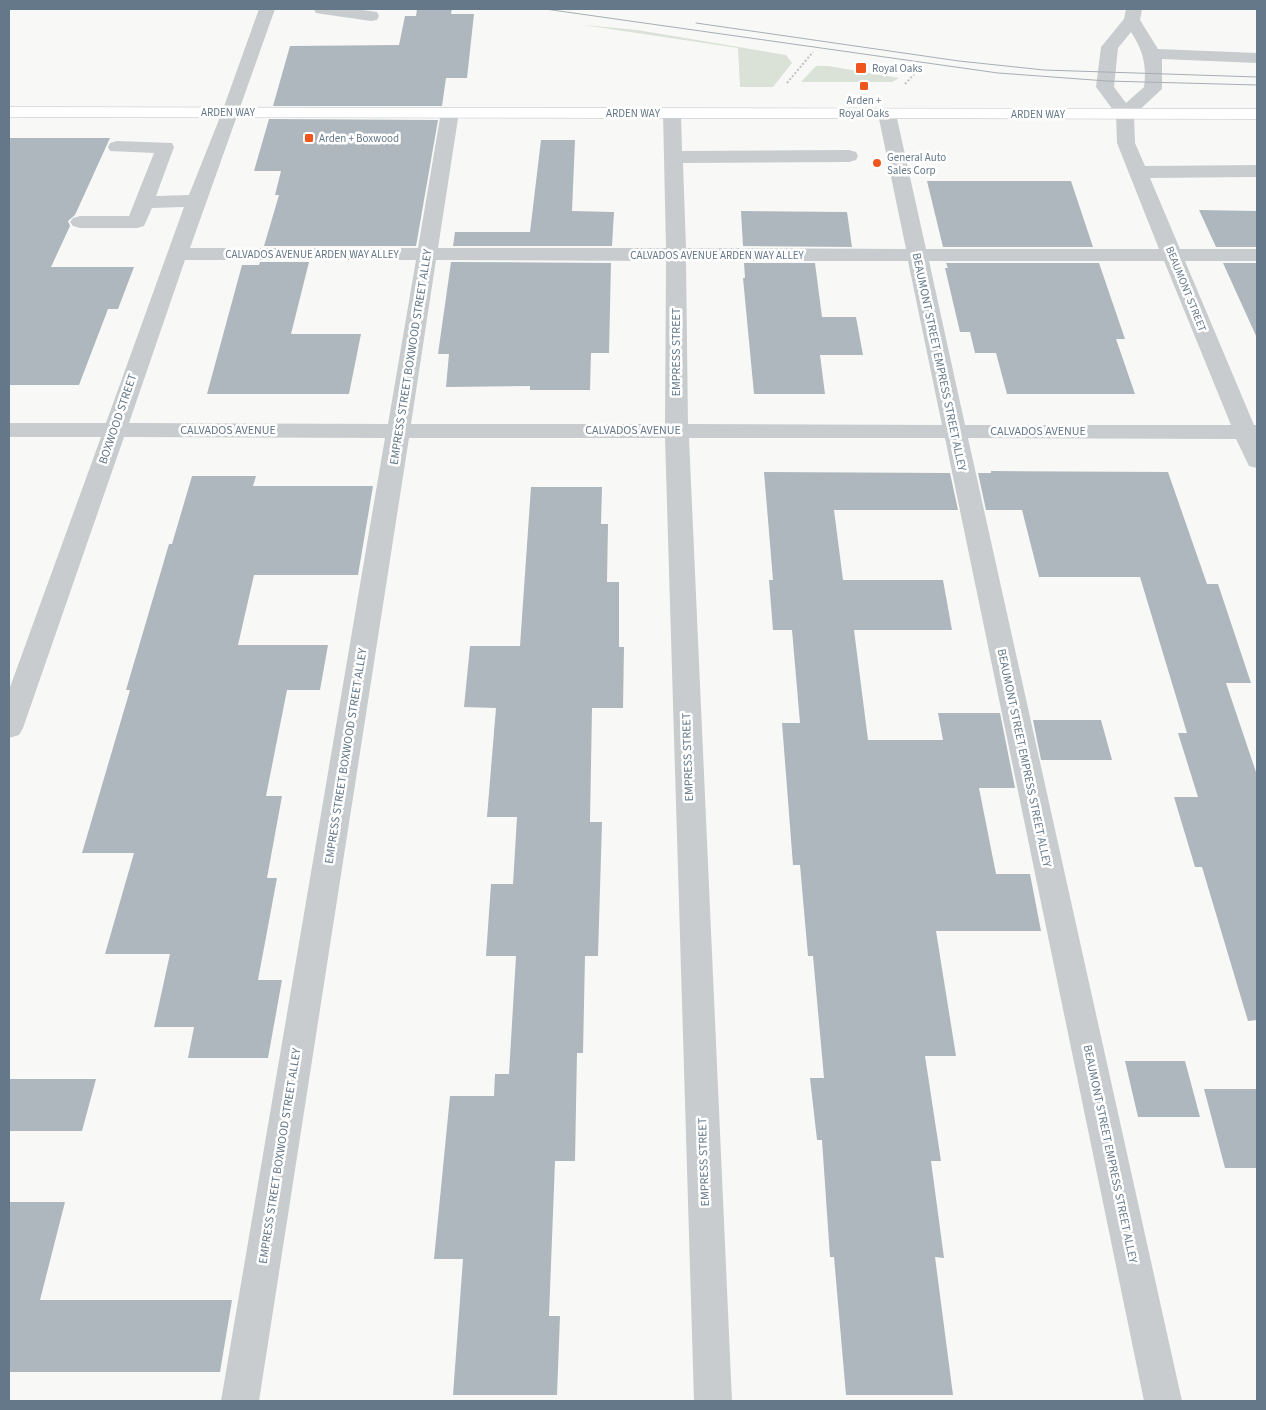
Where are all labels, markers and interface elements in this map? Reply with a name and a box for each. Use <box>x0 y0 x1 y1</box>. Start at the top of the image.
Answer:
marker: Royal Oaks <box>854 61 868 75</box>
place label: Royal Oaks <box>872 61 923 76</box>
marker: Arden + Royal Oaks <box>858 80 870 92</box>
place label: Arden + Royal Oaks <box>839 93 890 121</box>
street label: ARDEN WAY <box>201 105 256 120</box>
street label: ARDEN WAY <box>606 106 661 121</box>
street label: ARDEN WAY <box>1011 107 1066 122</box>
place label: Arden + Boxwood <box>319 131 399 146</box>
marker: Arden + Boxwood <box>303 132 315 144</box>
place label: General Auto Sales Corp <box>887 150 946 178</box>
marker: General Auto Sales Corp <box>871 157 883 169</box>
street label: BEAUMONT STREET <box>1162 244 1210 334</box>
street label: CALVADOS AVENUE ARDEN WAY ALLEY <box>225 247 400 262</box>
street label: EMPRESS STREET BOXWOOD STREET ALLEY <box>386 248 437 466</box>
street label: CALVADOS AVENUE ARDEN WAY ALLEY <box>630 248 805 263</box>
street label: BEAUMONT STREET EMPRESS STREET ALLEY <box>908 251 971 473</box>
street label: EMPRESS STREET <box>668 307 685 396</box>
street label: BOXWOOD STREET <box>95 371 142 466</box>
street label: CALVADOS AVENUE <box>180 422 276 439</box>
street label: CALVADOS AVENUE <box>585 422 681 439</box>
street label: CALVADOS AVENUE <box>990 423 1086 440</box>
street label: EMPRESS STREET BOXWOOD STREET ALLEY <box>321 647 372 865</box>
street label: BEAUMONT STREET EMPRESS STREET ALLEY <box>993 647 1056 869</box>
street label: EMPRESS STREET <box>678 712 698 802</box>
street label: BEAUMONT STREET EMPRESS STREET ALLEY <box>1079 1043 1142 1265</box>
street label: EMPRESS STREET BOXWOOD STREET ALLEY <box>255 1047 306 1265</box>
street label: EMPRESS STREET <box>694 1117 714 1207</box>

